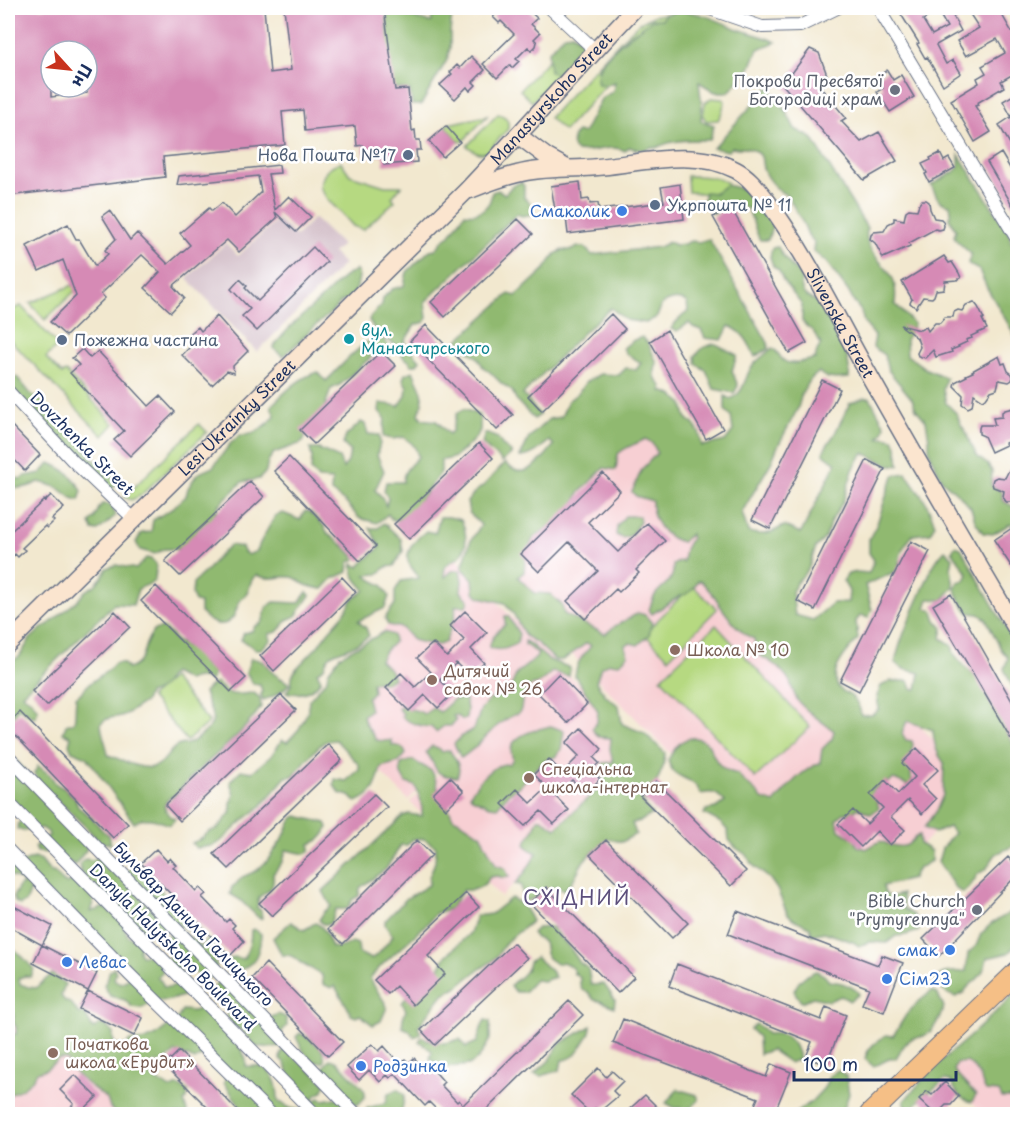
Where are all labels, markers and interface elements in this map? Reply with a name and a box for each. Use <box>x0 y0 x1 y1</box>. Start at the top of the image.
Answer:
street label: Manastyrskoho Street <box>484 26 618 169</box>
north arrow <box>39 39 99 99</box>
text: Пн <box>67 60 99 92</box>
place label: Покрови Пресвятої Богородиці храм <box>734 68 885 110</box>
marker: Покрови Пресвятої Богородиці храм <box>888 83 902 97</box>
place label: Нова Пошта №17 <box>258 142 396 166</box>
marker: Нова Пошта №17 <box>401 148 415 162</box>
place label: Укрпошта № 11 <box>667 192 791 216</box>
place label: Смаколик <box>530 198 610 222</box>
marker: Укрпошта № 11 <box>648 198 662 212</box>
marker: Смаколик <box>615 204 629 218</box>
street label: Slivenska Street <box>801 263 881 382</box>
place label: вул. Манастирського <box>361 317 490 359</box>
place label: Пожежна частина <box>74 327 218 351</box>
marker: вул. Манастирського <box>342 332 356 346</box>
marker: Пожежна частина <box>55 333 69 347</box>
street label: Lesi Ukrainky Street <box>172 353 301 481</box>
street label: Dovzhenka Street <box>25 385 141 500</box>
place label: Школа № 10 <box>687 637 789 661</box>
marker: Школа № 10 <box>668 643 682 657</box>
place label: Дитячий садок № 26 <box>443 658 543 700</box>
marker: Дитячий садок № 26 <box>425 673 439 687</box>
place label: Спеціальна школа-інтернат <box>541 756 668 798</box>
marker: Спеціальна школа-інтернат <box>522 771 536 785</box>
street label: Бульвар Данила Галицького <box>109 835 280 1011</box>
street label: Danyla Halytskoho Boulevard <box>85 857 263 1035</box>
district label: СХІДНИЙ <box>523 882 631 912</box>
place label: Bible Church "Prymyrennya" <box>849 888 965 930</box>
marker: Bible Church "Prymyrennya" <box>970 903 984 917</box>
place label: смак <box>897 937 938 961</box>
marker: смак <box>943 943 957 957</box>
place label: Левас <box>79 949 127 973</box>
marker: Левас <box>60 955 74 969</box>
place label: Сім23 <box>899 966 950 990</box>
marker: Сім23 <box>880 972 894 986</box>
place label: Початкова школа «Ерудит» <box>65 1031 195 1073</box>
scale bar <box>794 1044 956 1082</box>
marker: Початкова школа «Ерудит» <box>46 1046 60 1060</box>
text: 100 m <box>803 1050 858 1077</box>
place label: Родзинка <box>373 1053 447 1077</box>
marker: Родзинка <box>354 1059 368 1073</box>

